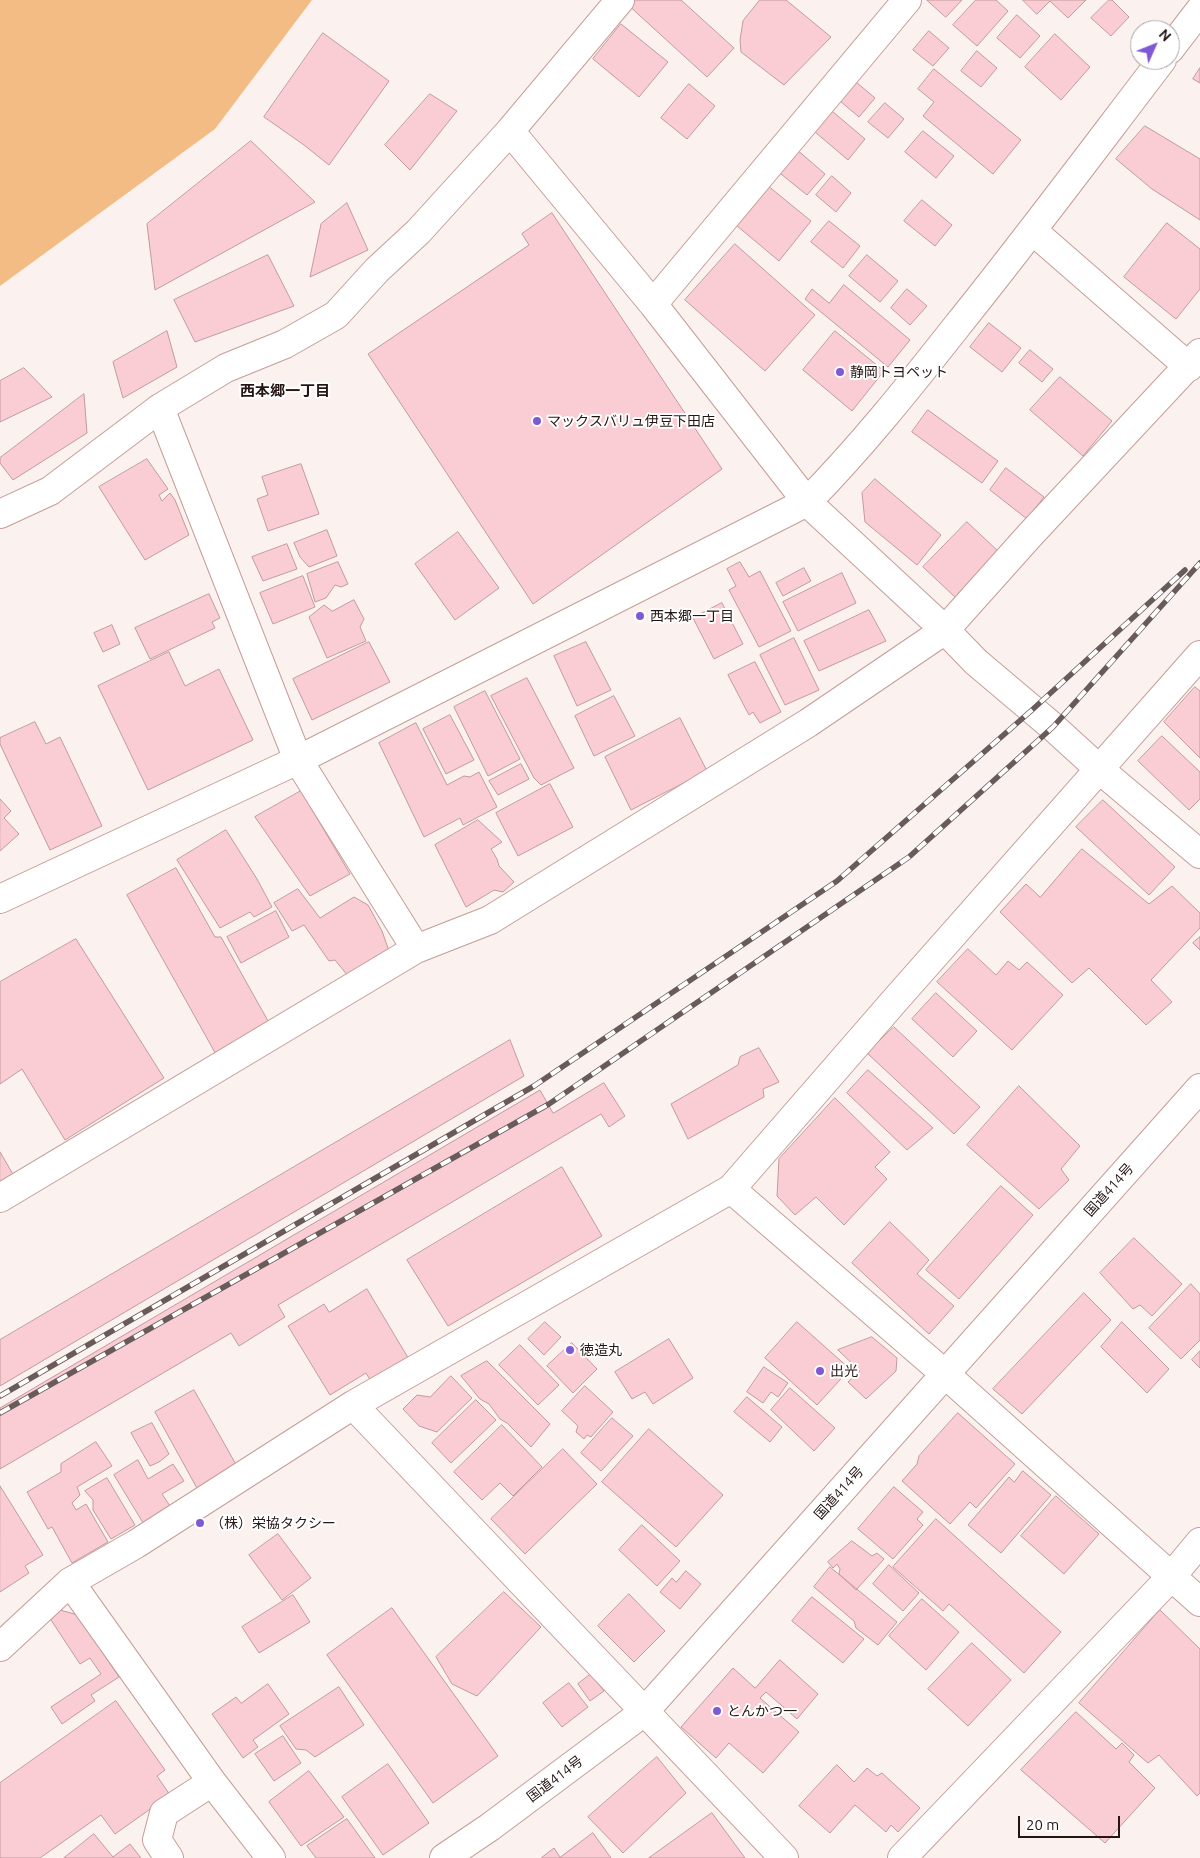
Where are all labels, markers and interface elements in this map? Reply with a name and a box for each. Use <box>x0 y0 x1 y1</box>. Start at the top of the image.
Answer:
north arrow <box>1130 20 1180 70</box>
text: N <box>1156 26 1174 45</box>
place label: 静岡トヨペット <box>850 364 948 380</box>
marker: 静岡トヨペット <box>834 366 846 378</box>
district label: 西本郷一丁目 <box>240 382 330 400</box>
place label: マックスバリュ伊豆下田店 <box>547 413 715 429</box>
marker: マックスバリュ伊豆下田店 <box>531 415 543 427</box>
place label: 西本郷一丁目 <box>650 608 734 624</box>
marker: 西本郷一丁目 <box>634 610 646 622</box>
street label: 国道414号 <box>1081 1160 1137 1220</box>
place label: 徳造丸 <box>580 1342 622 1358</box>
marker: 徳造丸 <box>564 1344 576 1356</box>
place label: 出光 <box>830 1363 858 1379</box>
marker: 出光 <box>814 1365 826 1377</box>
street label: 国道414号 <box>811 1463 867 1523</box>
place label: （株）栄協タクシー <box>210 1515 336 1531</box>
marker: （株）栄協タクシー <box>194 1517 206 1529</box>
place label: とんかつ一 <box>727 1703 797 1719</box>
marker: とんかつ一 <box>711 1705 723 1717</box>
street label: 国道414号 <box>524 1753 586 1805</box>
scale bar <box>1020 1806 1122 1838</box>
text: 20 m <box>1026 1816 1059 1833</box>

